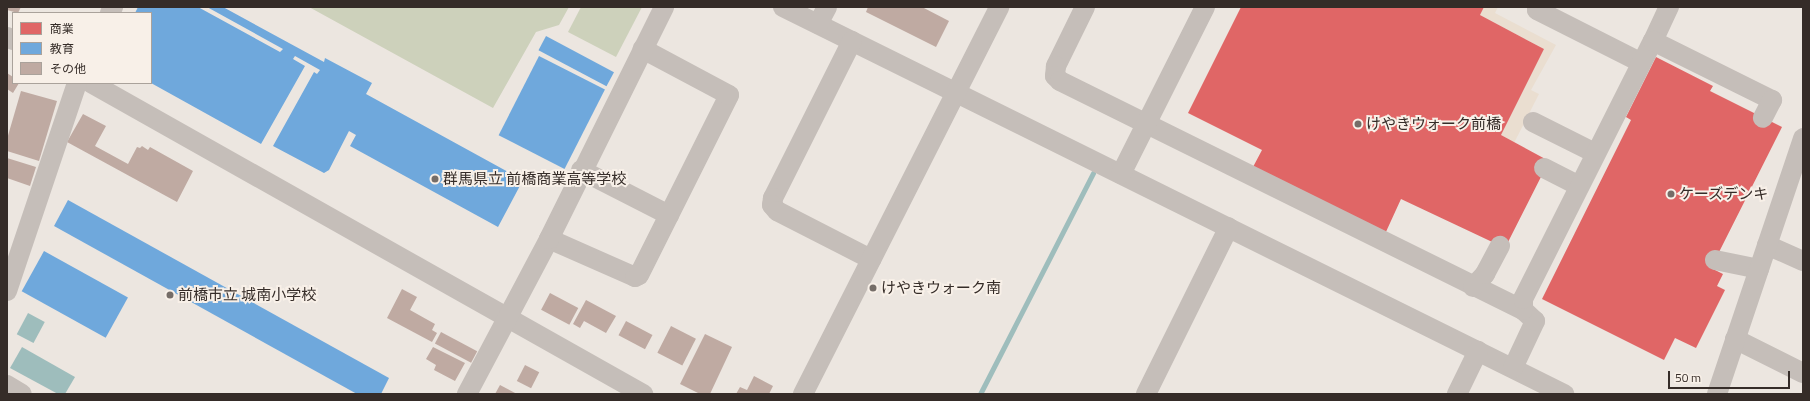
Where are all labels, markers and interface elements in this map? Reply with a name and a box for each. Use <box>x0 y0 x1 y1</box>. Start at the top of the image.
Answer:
legend <box>12 12 152 84</box>
text: 商業 <box>50 19 74 38</box>
text: 教育 <box>50 39 74 58</box>
text: その他 <box>50 59 86 78</box>
place label: けやきウォーク前橋 <box>1366 115 1501 133</box>
marker: けやきウォーク前橋 <box>1353 119 1363 129</box>
place label: 群馬県立 前橋商業高等学校 <box>443 170 626 188</box>
marker: 群馬県立 前橋商業高等学校 <box>430 174 440 184</box>
place label: ケーズデンキ <box>1679 185 1769 203</box>
marker: ケーズデンキ <box>1666 189 1676 199</box>
place label: けやきウォーク南 <box>881 279 1001 297</box>
marker: けやきウォーク南 <box>868 283 878 293</box>
place label: 前橋市立 城南小学校 <box>178 286 316 304</box>
marker: 前橋市立 城南小学校 <box>165 290 175 300</box>
scale bar <box>1670 363 1792 389</box>
text: 50 m <box>1675 368 1701 387</box>

